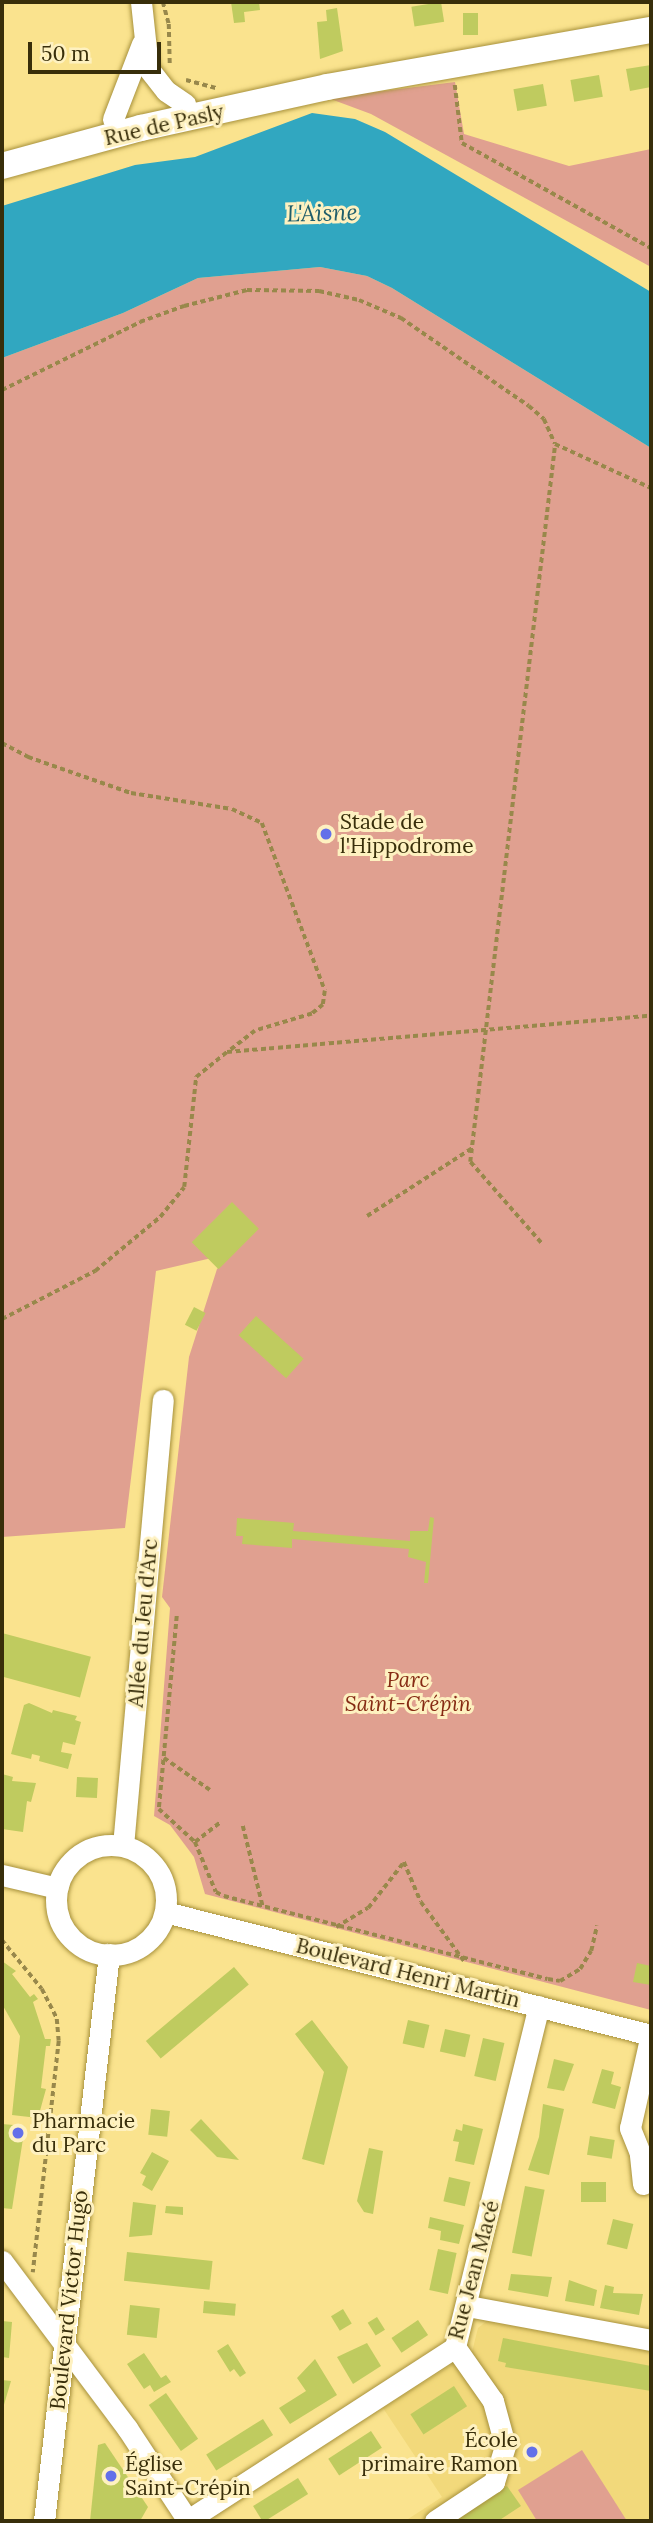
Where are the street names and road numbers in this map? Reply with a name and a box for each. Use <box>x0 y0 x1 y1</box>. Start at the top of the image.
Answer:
street label: Rue de Pasly <box>102 99 226 151</box>
street label: Allée du Jeu d'Arc <box>123 1537 163 1709</box>
street label: Boulevard Henri Martin <box>293 1933 523 2013</box>
street label: Boulevard Victor Hugo <box>45 2189 93 2411</box>
street label: Rue Jean Macé <box>443 2198 505 2342</box>

